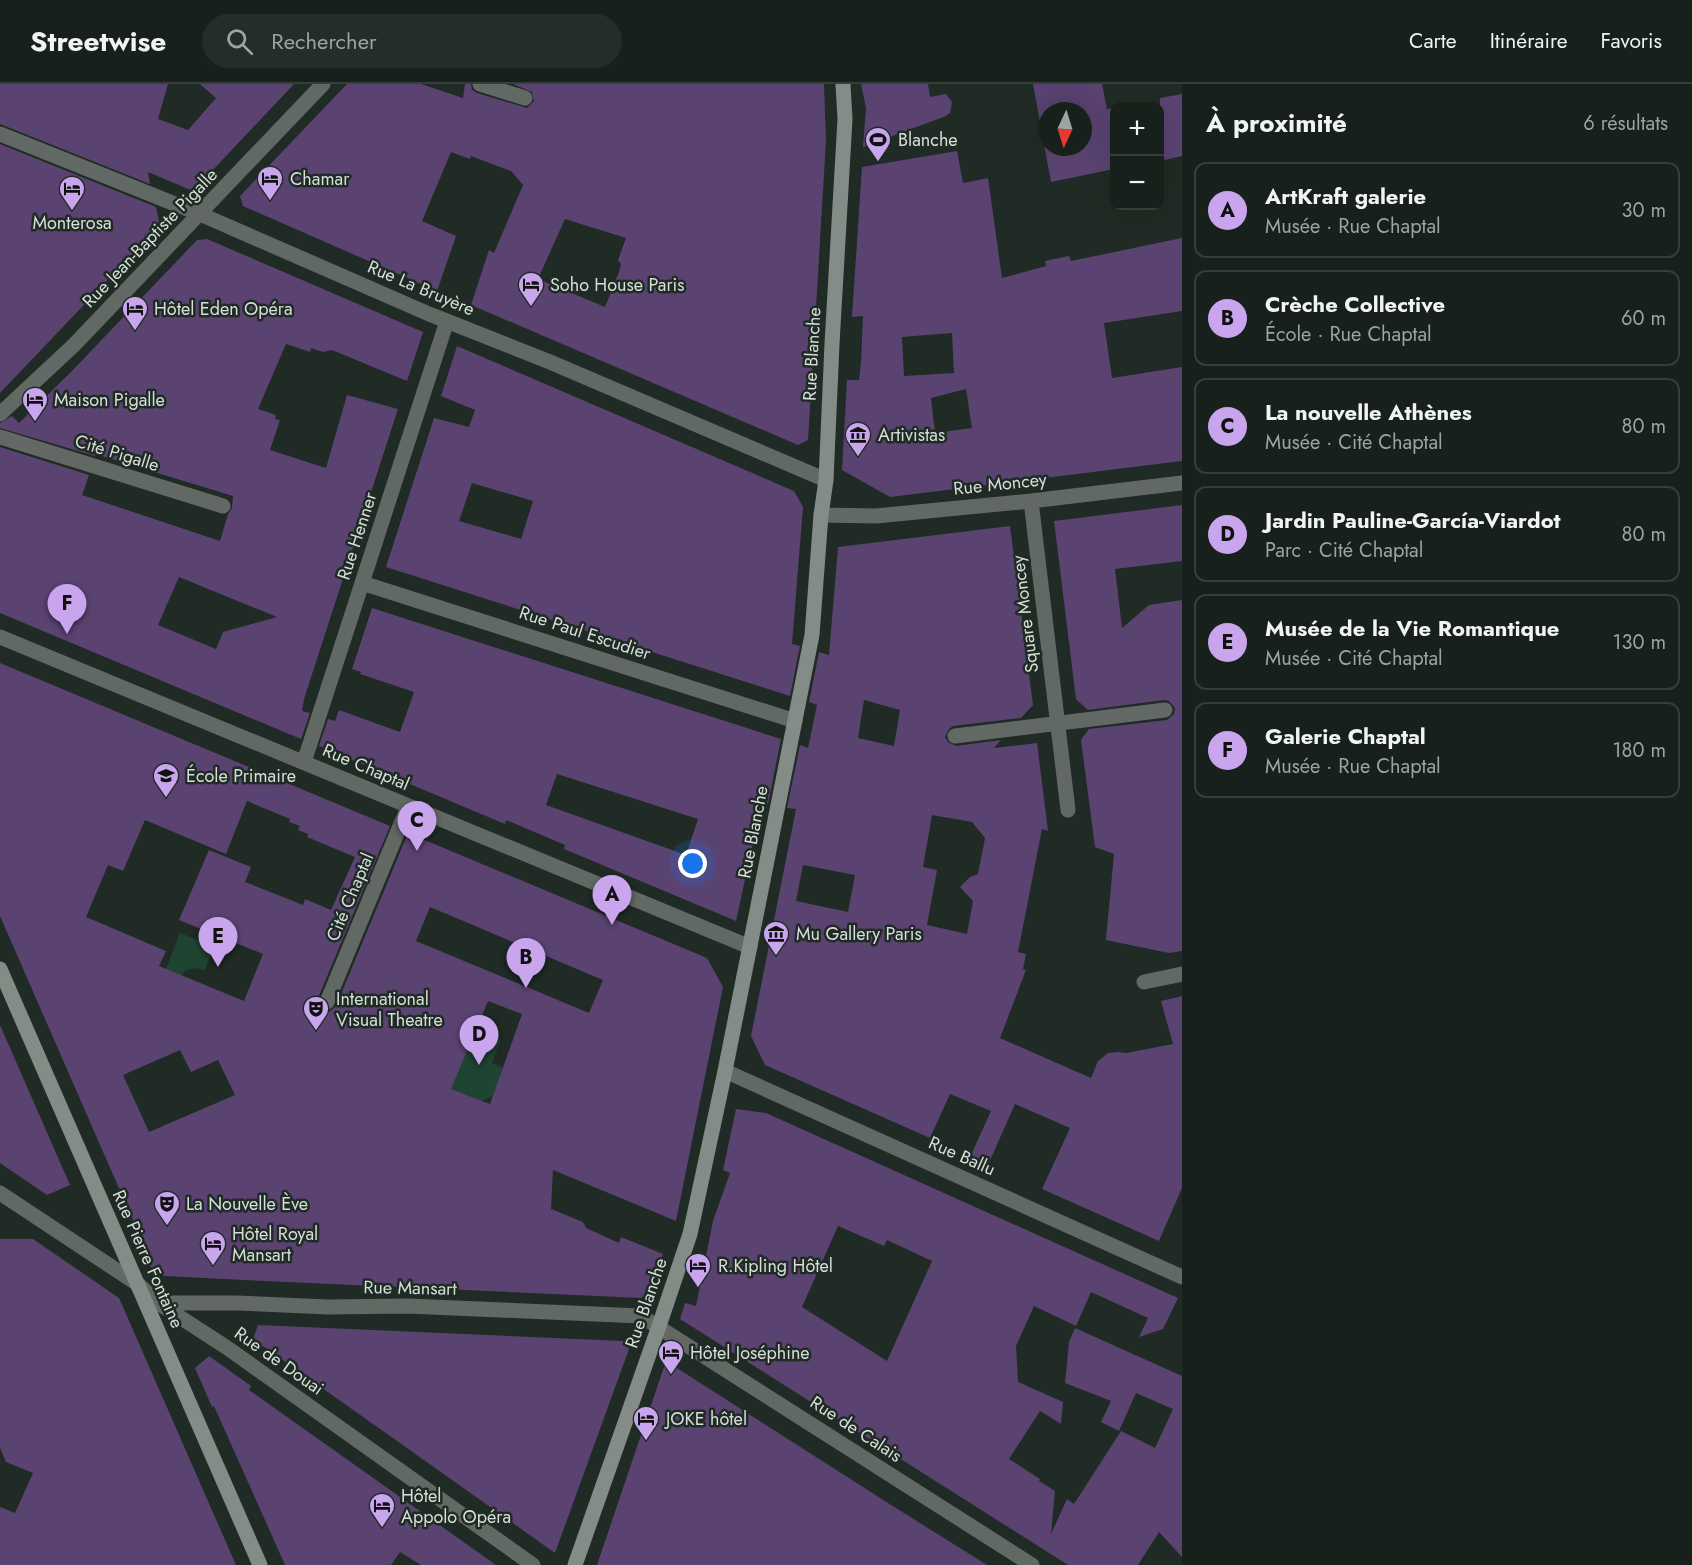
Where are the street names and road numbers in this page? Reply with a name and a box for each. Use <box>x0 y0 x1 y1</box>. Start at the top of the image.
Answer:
street label: Rue Jean-Baptiste Pigalle <box>76 162 224 314</box>
street label: Rue La Bruyère <box>363 254 479 322</box>
street label: Rue Blanche <box>797 306 827 402</box>
street label: Cité Pigalle <box>72 428 162 478</box>
street label: Rue Moncey <box>952 466 1048 502</box>
street label: Rue Henner <box>331 488 384 583</box>
street label: Square Moncey <box>1005 554 1045 674</box>
street label: Rue Paul Escudier <box>516 600 655 667</box>
street label: Rue Chaptal <box>319 737 413 797</box>
street label: Rue Blanche <box>731 783 775 881</box>
street label: Cité Chaptal <box>320 849 380 945</box>
street label: Rue Ballu <box>924 1130 1000 1182</box>
street label: Rue Pierre Fontaine <box>106 1186 190 1332</box>
street label: Rue Blanche <box>618 1254 674 1352</box>
street label: Rue Mansart <box>363 1274 458 1302</box>
street label: Rue de Douai <box>229 1321 329 1401</box>
street label: Rue de Calais <box>805 1390 907 1468</box>

